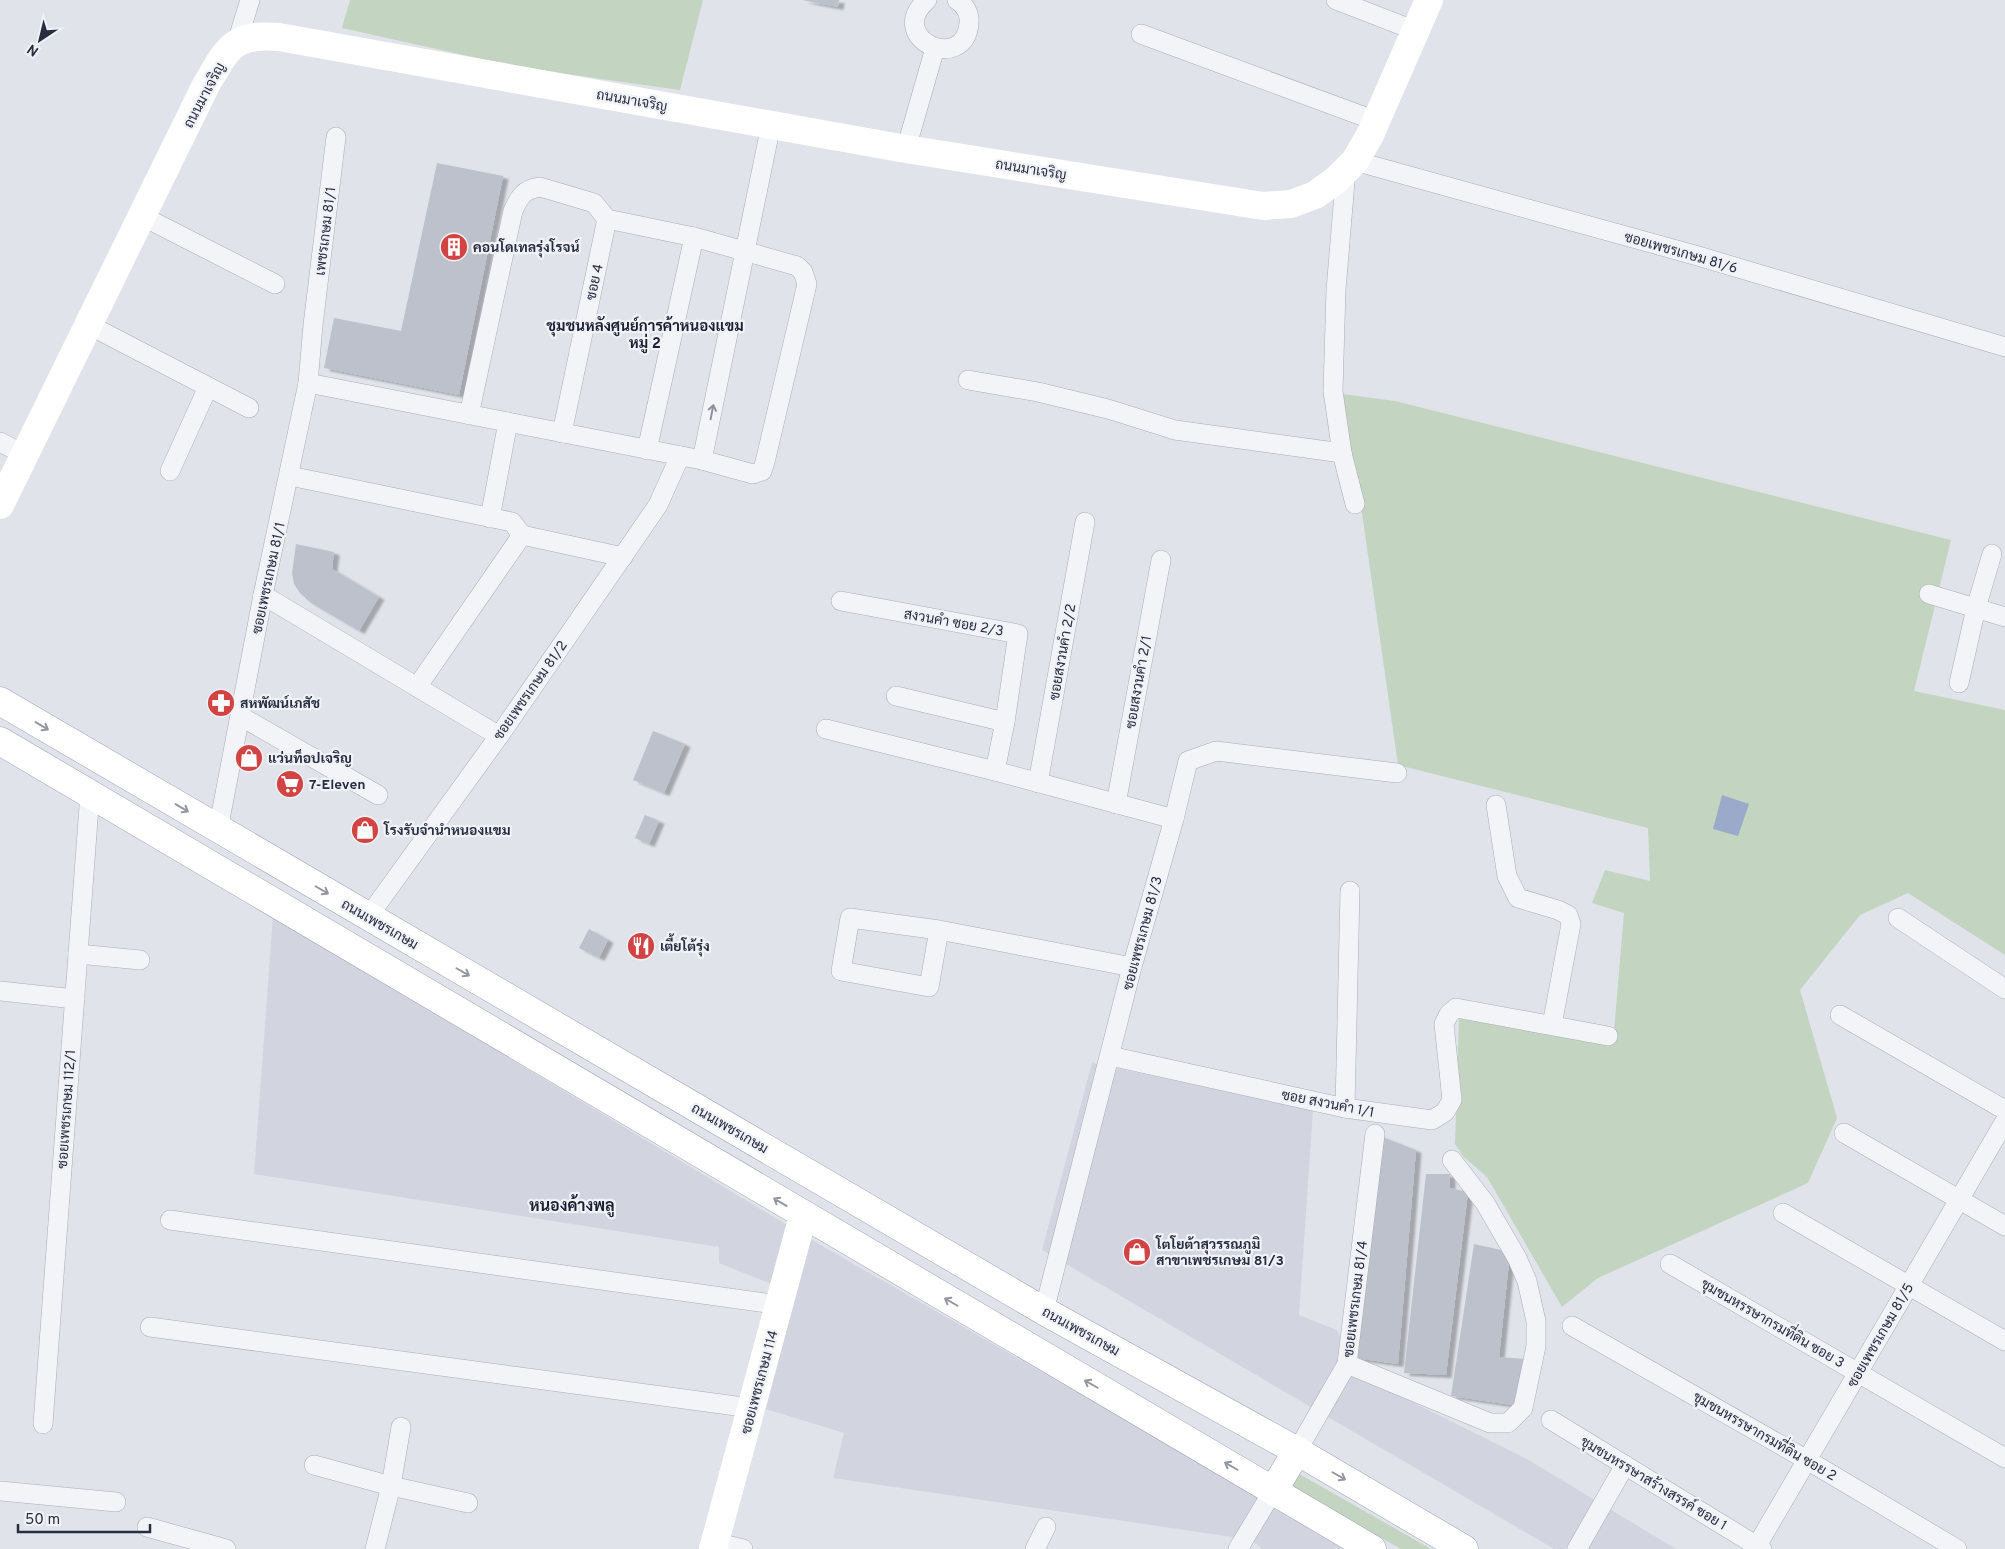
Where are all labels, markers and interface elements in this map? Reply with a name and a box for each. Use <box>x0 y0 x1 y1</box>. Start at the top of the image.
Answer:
north arrow <box>15 15 65 65</box>
text: N <box>24 40 42 59</box>
street label: ถนนมาเจริญ <box>180 60 230 131</box>
street label: ถนนมาเจริญ <box>595 86 669 116</box>
street label: ถนนมาเจริญ <box>994 155 1068 184</box>
street label: เพชรเกษม 81/1 <box>313 186 340 277</box>
street label: ซอยเพชรเกษม 81/6 <box>1622 229 1739 278</box>
building icon: คอนโดเทลรุ่งโรจน์ <box>439 232 469 262</box>
place label: คอนโดเทลรุ่งโรจน์ <box>473 238 580 258</box>
street label: ซอย 4 <box>583 263 608 302</box>
district label: ชุมชนหลังศูนย์การค้าหนองแขม หมู่ 2 <box>546 316 744 354</box>
one-way arrow <box>708 405 717 421</box>
street label: ซอยเพชรเกษม 81/1 <box>249 521 290 636</box>
street label: ซอยสงวนคำ 2/2 <box>1047 603 1080 702</box>
street label: สงวนคำ ซอย 2/3 <box>902 606 1005 641</box>
street label: ซอยสงวนคำ 2/1 <box>1123 634 1156 730</box>
street label: ซอยเพชรเกษม 81/2 <box>491 638 572 744</box>
pharmacy icon: สหพัฒน์เภสัช <box>206 688 236 718</box>
place label: สหพัฒน์เภสัช <box>240 694 320 713</box>
one-way arrow <box>34 721 48 731</box>
shop icon: แว่นท็อปเจริญ <box>234 743 264 773</box>
place label: แว่นท็อปเจริญ <box>268 748 352 768</box>
supermarket icon: 7-Eleven <box>275 769 305 799</box>
place label: 7-Eleven <box>309 777 366 794</box>
one-way arrow <box>174 804 188 814</box>
shop icon: โรงรับจำนำหนองแขม <box>350 815 380 845</box>
place label: โรงรับจำนำหนองแขม <box>383 821 511 840</box>
street label: ซอยเพชรเกษม 81/3 <box>1120 875 1167 992</box>
one-way arrow <box>315 885 330 895</box>
street label: ถนนเพชรเกษม <box>338 896 421 954</box>
restaurant icon: เตี้ยโต้รุ่ง <box>626 931 656 961</box>
place label: เตี้ยโต้รุ่ง <box>660 933 710 957</box>
one-way arrow <box>455 967 469 977</box>
street label: ซอยเพชรเกษม 112/1 <box>55 1049 80 1169</box>
street label: ซอย สงวนคำ 1/1 <box>1280 1087 1376 1122</box>
street label: ถนนเพชรเกษม <box>688 1100 771 1158</box>
district label: หนองค้างพลู <box>529 1194 615 1218</box>
one-way arrow <box>774 1196 788 1206</box>
place label: โตโยต้าสุวรรณภูมิ สาขาเพชรเกษม 81/3 <box>1155 1235 1284 1270</box>
shop icon: โตโยต้าสุวรรณภูมิ สาขาเพชรเกษม 81/3 <box>1122 1237 1152 1267</box>
street label: ซอยเพชรเกษม 81/4 <box>1341 1240 1372 1359</box>
street label: ชุมชนหรรษากรมที่ดิน ซอย 3 <box>1697 1272 1850 1372</box>
street label: ซอยเพชรเกษม 81/5 <box>1845 1281 1918 1391</box>
one-way arrow <box>943 1297 958 1307</box>
street label: ถนนเพชรเกษม <box>1038 1304 1122 1361</box>
street label: ซอยเพชรเกษม 114 <box>738 1328 783 1436</box>
one-way arrow <box>1084 1379 1098 1389</box>
street label: ชุมชนหรรษากรมที่ดิน ซอย 2 <box>1689 1385 1842 1485</box>
street label: ชุมชนหรรษาสร้างสรรค์ ซอย 1 <box>1577 1432 1731 1535</box>
one-way arrow <box>1224 1461 1238 1471</box>
one-way arrow <box>1331 1471 1345 1481</box>
scale bar <box>18 1502 150 1534</box>
text: 50 m <box>25 1511 60 1530</box>

